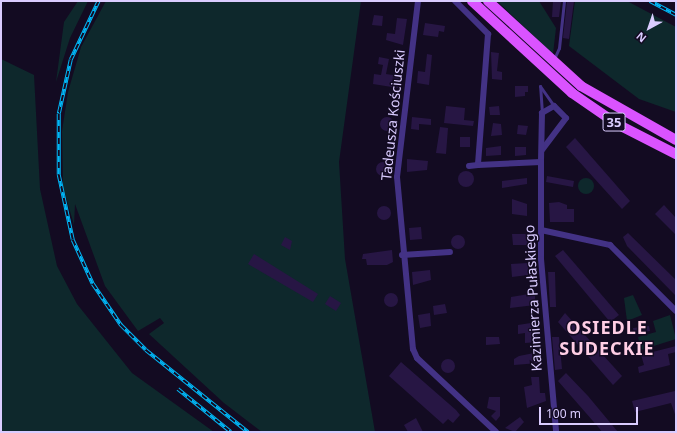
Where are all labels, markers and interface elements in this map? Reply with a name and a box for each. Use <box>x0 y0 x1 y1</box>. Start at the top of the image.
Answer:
north arrow <box>629 8 669 48</box>
text: N <box>633 29 649 46</box>
street label: Tadeusza Kościuszki <box>378 49 408 181</box>
road number: 35 <box>602 111 626 133</box>
street label: Kazimierza Pułaskiego <box>521 224 545 372</box>
district label: OSIEDLE SUDECKIE <box>559 317 655 360</box>
scale bar <box>541 399 640 425</box>
text: 100 m <box>546 405 581 422</box>

